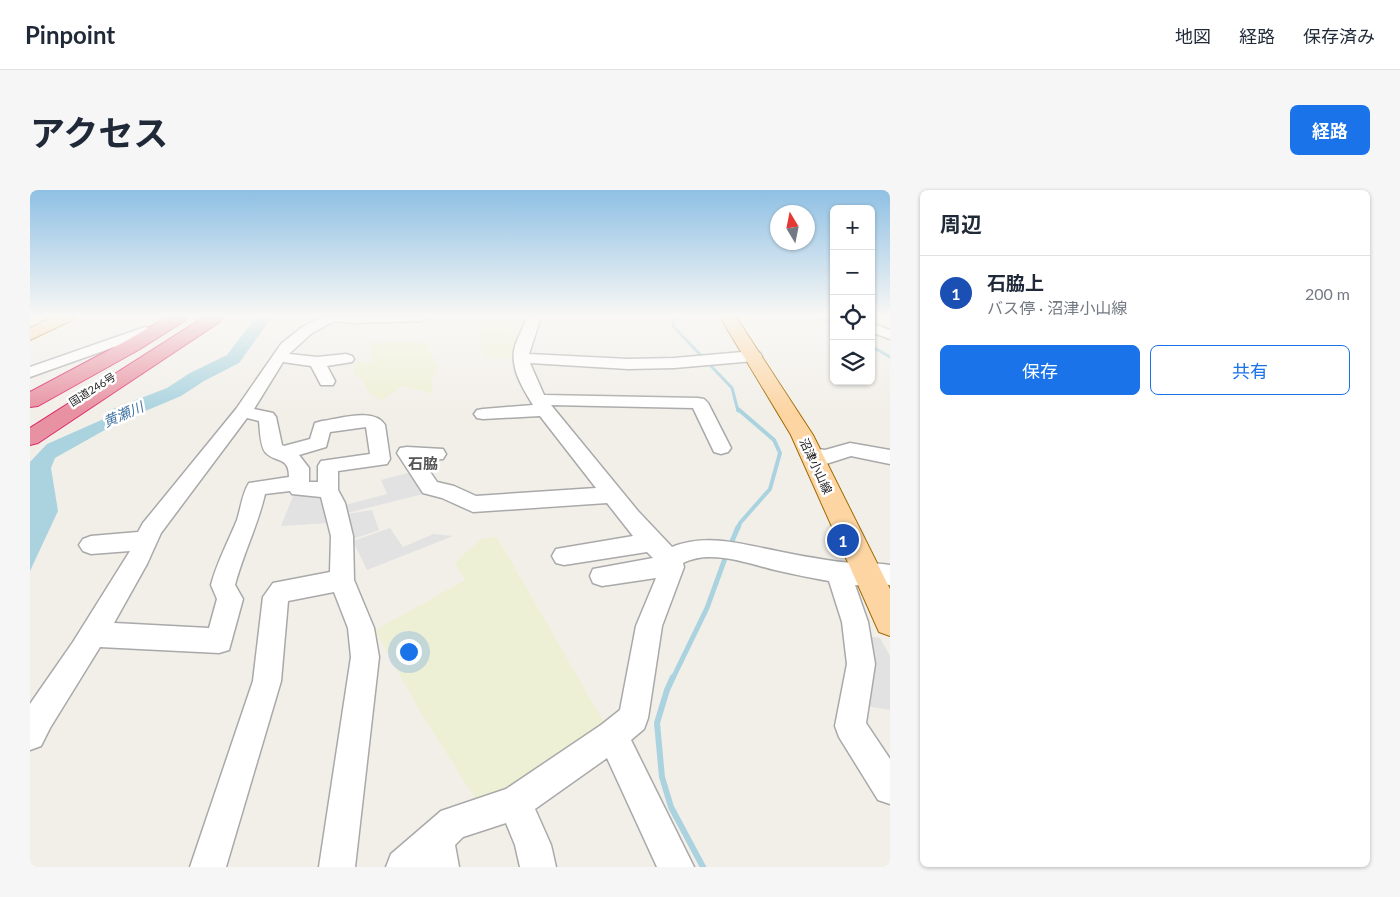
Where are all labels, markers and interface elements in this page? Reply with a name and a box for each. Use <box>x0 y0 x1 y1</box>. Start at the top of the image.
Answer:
text: Pinpoint <box>25 20 115 49</box>
text: 地図 <box>1175 25 1211 47</box>
text: 経路 <box>1239 25 1275 47</box>
text: 保存済み <box>1303 25 1375 47</box>
button: 経路 <box>1290 105 1370 155</box>
text: アクセス <box>30 111 168 153</box>
north arrow <box>770 205 815 250</box>
map controls <box>830 205 875 385</box>
button: + <box>830 205 875 250</box>
text: 周辺 <box>940 211 982 236</box>
button: − <box>830 250 875 295</box>
text: 石脇上 <box>987 271 1044 294</box>
text: 1 <box>951 284 961 303</box>
text: 200 m <box>1305 284 1350 303</box>
button: locate <box>830 295 875 340</box>
text: バス停 · 沼津小山線 <box>987 298 1127 317</box>
button: layers <box>830 340 875 385</box>
button: 保存 <box>940 345 1140 395</box>
button: 共有 <box>1150 345 1350 395</box>
street label: 国道246号 <box>66 370 118 408</box>
water label: 黄瀬川 <box>100 397 147 430</box>
street label: 沼津小山線 <box>797 436 835 496</box>
district label: 石脇 <box>408 454 438 472</box>
pin: 1 <box>827 521 859 559</box>
your location <box>396 639 422 665</box>

